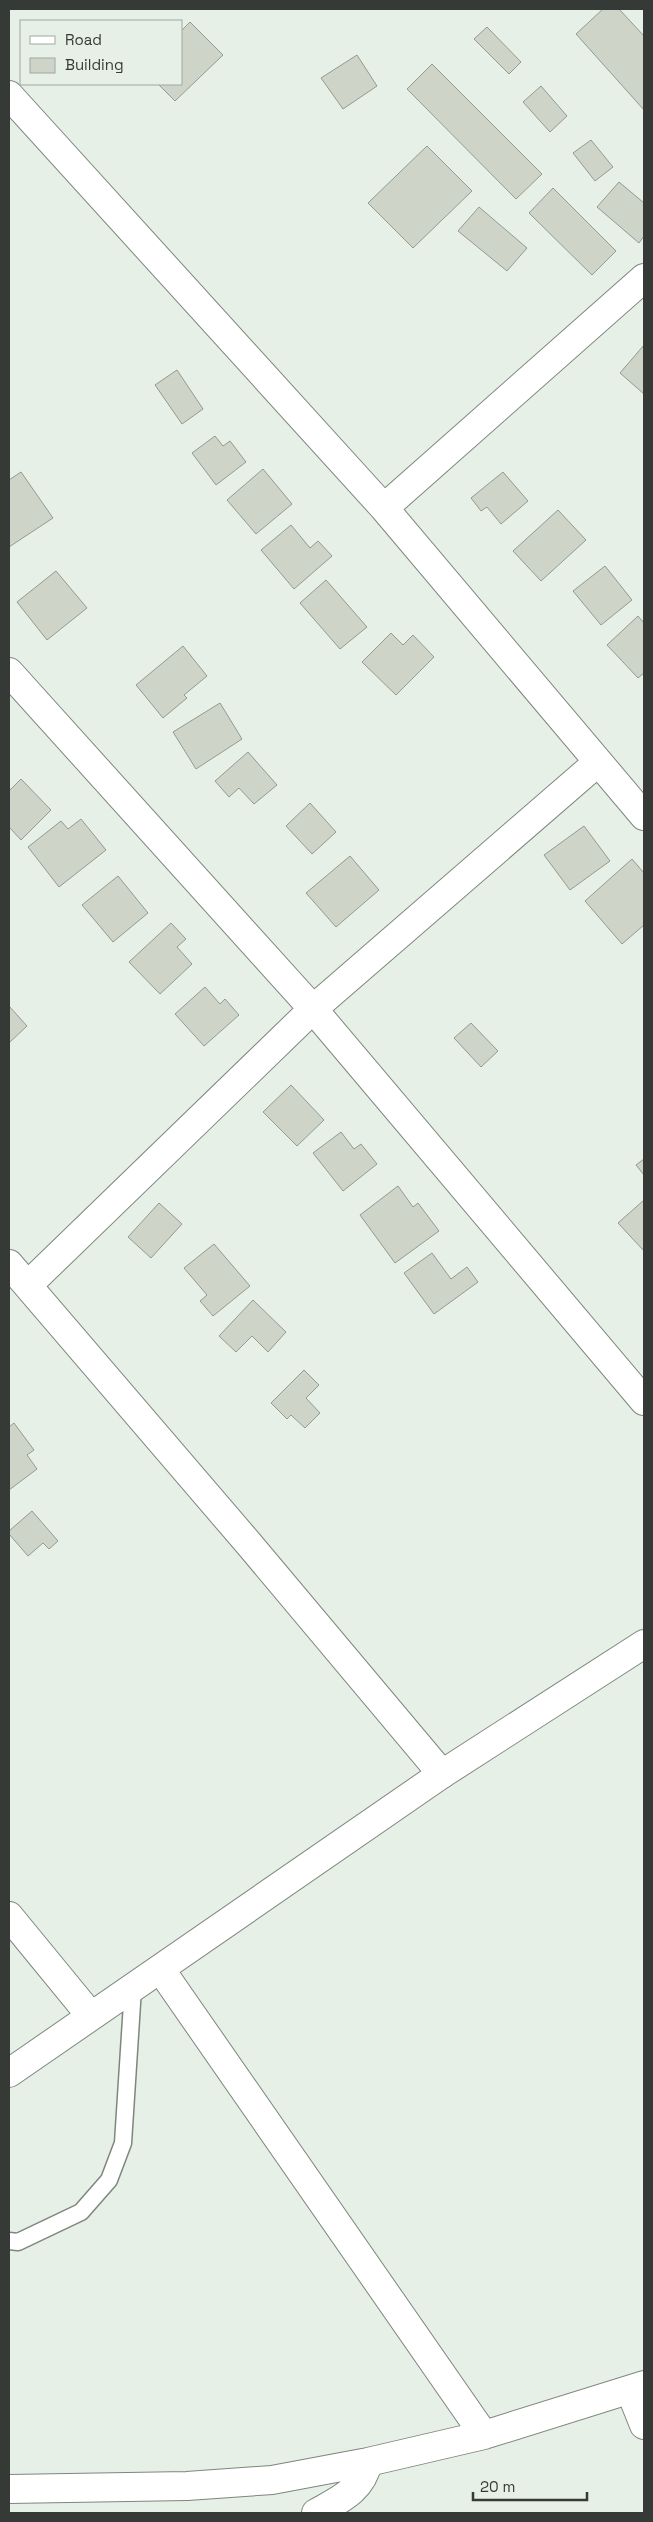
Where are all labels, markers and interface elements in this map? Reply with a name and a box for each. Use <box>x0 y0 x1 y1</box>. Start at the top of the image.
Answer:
legend <box>20 20 182 85</box>
text: Road <box>65 30 102 49</box>
text: Building <box>65 55 124 74</box>
scale bar <box>473 2470 587 2502</box>
text: 20 m <box>480 2477 515 2496</box>

